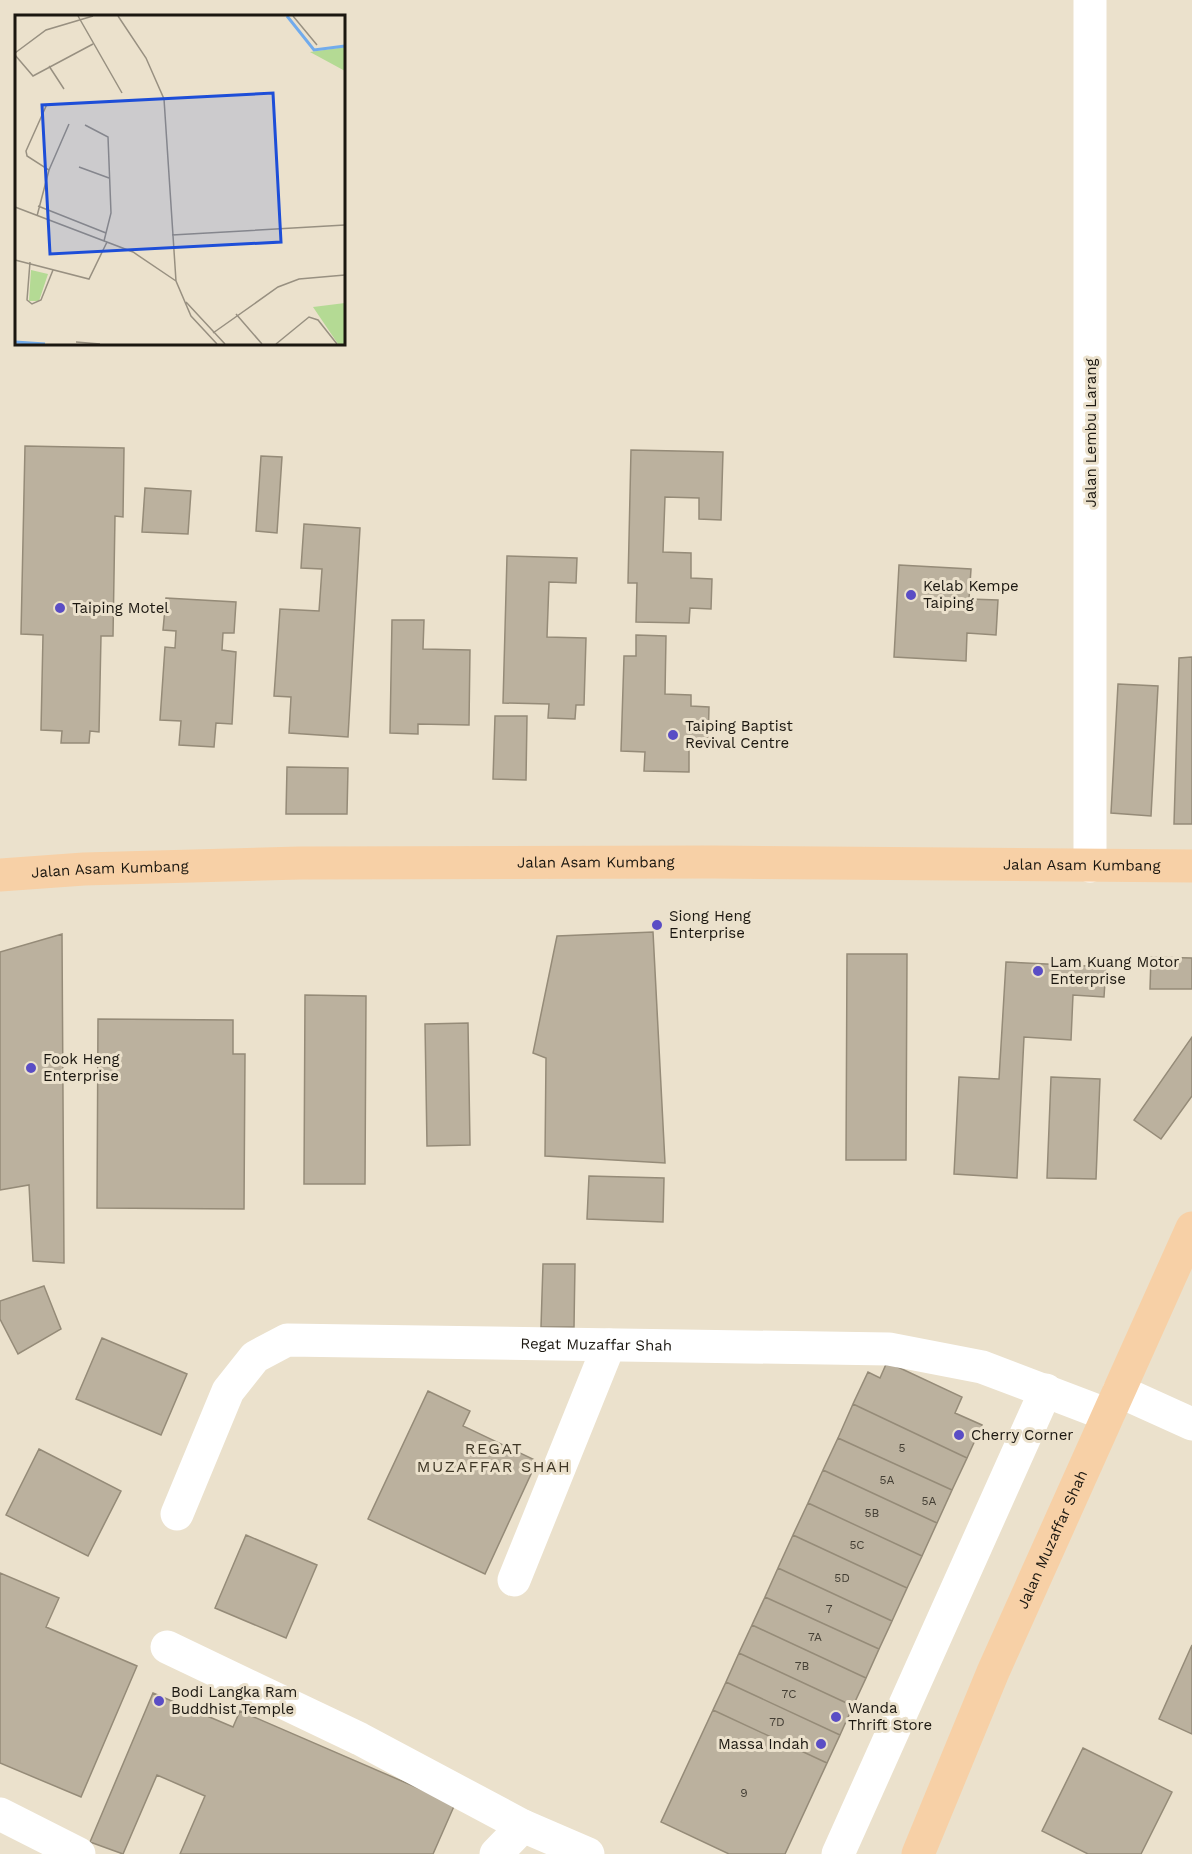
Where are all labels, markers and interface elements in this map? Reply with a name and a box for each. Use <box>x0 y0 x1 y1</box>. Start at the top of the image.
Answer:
inset map <box>15 15 345 345</box>
street label: Jalan Lembu Larang <box>1082 359 1100 507</box>
place label: Kelab Kempe Taiping <box>923 577 1019 612</box>
marker: Kelab Kempe Taiping <box>904 588 918 602</box>
place label: Taiping Motel <box>72 599 169 617</box>
marker: Taiping Motel <box>53 601 67 615</box>
place label: Taiping Baptist Revival Centre <box>685 717 794 752</box>
marker: Taiping Baptist Revival Centre <box>666 728 680 742</box>
street label: Jalan Asam Kumbang <box>517 853 674 871</box>
street label: Jalan Asam Kumbang <box>1003 855 1161 875</box>
street label: Jalan Asam Kumbang <box>31 857 189 882</box>
place label: Siong Heng Enterprise <box>669 907 751 942</box>
marker: Siong Heng Enterprise <box>650 918 664 932</box>
place label: Lam Kuang Motor Enterprise <box>1050 953 1179 988</box>
marker: Lam Kuang Motor Enterprise <box>1031 964 1045 978</box>
place label: Fook Heng Enterprise <box>43 1050 119 1085</box>
marker: Fook Heng Enterprise <box>24 1061 38 1075</box>
street label: Regat Muzaffar Shah <box>520 1334 672 1355</box>
place label: Cherry Corner <box>971 1426 1073 1444</box>
marker: Cherry Corner <box>952 1428 966 1442</box>
district label: REGAT MUZAFFAR SHAH <box>417 1439 571 1476</box>
house number: 5 <box>899 1441 906 1455</box>
street label: Jalan Muzaffar Shah <box>1013 1467 1091 1612</box>
house number: 5A <box>880 1473 895 1487</box>
house number: 5A <box>922 1494 937 1508</box>
house number: 5B <box>865 1506 880 1520</box>
house number: 5C <box>849 1538 865 1552</box>
house number: 5D <box>834 1571 850 1585</box>
house number: 7 <box>826 1602 833 1616</box>
house number: 7A <box>808 1630 822 1644</box>
house number: 7B <box>795 1659 809 1673</box>
place label: Bodi Langka Ram Buddhist Temple <box>171 1683 297 1718</box>
house number: 7C <box>782 1687 796 1701</box>
marker: Bodi Langka Ram Buddhist Temple <box>152 1694 166 1708</box>
place label: Wanda Thrift Store <box>848 1699 932 1734</box>
marker: Wanda Thrift Store <box>829 1710 843 1724</box>
house number: 7D <box>769 1715 785 1729</box>
place label: Massa Indah <box>718 1735 809 1753</box>
marker: Massa Indah <box>814 1737 828 1751</box>
house number: 9 <box>740 1786 748 1800</box>

